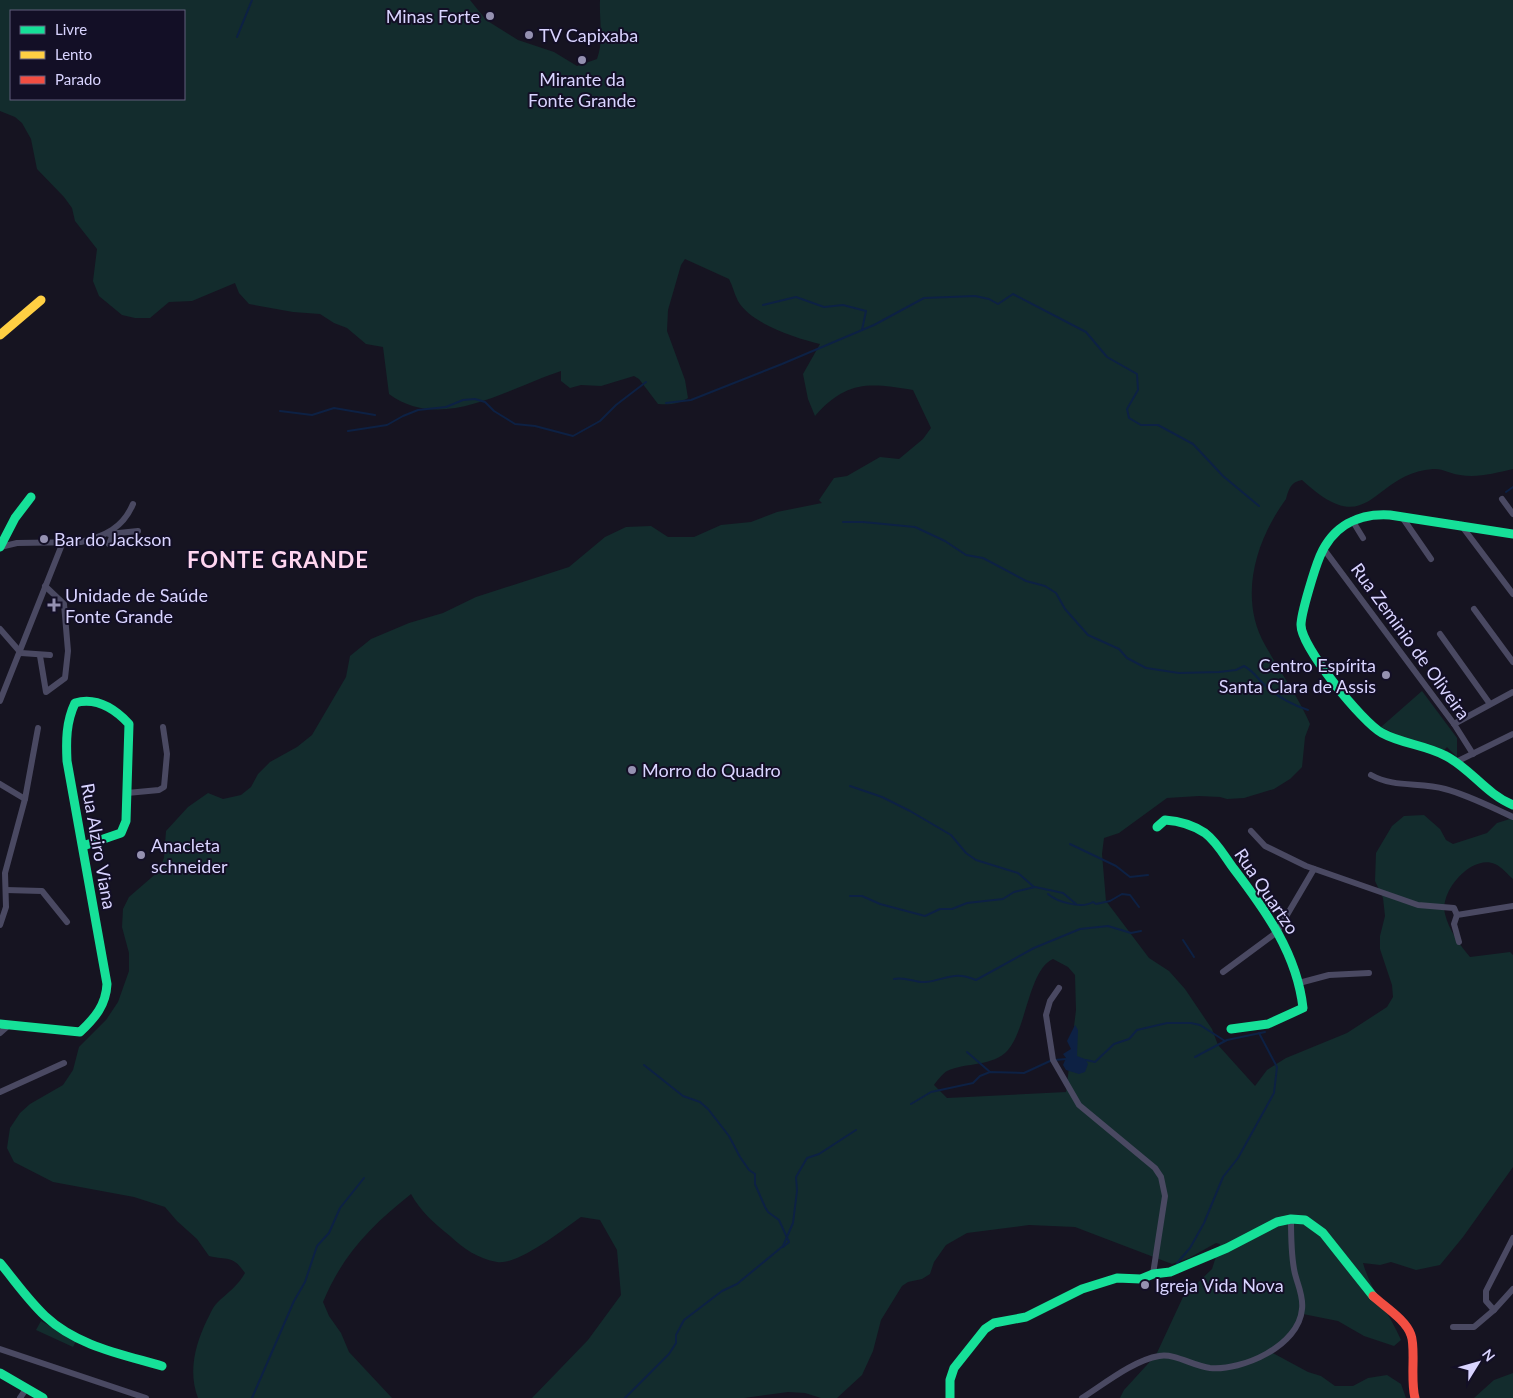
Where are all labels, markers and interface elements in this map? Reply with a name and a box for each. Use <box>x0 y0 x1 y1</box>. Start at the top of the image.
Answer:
place label: Minas Forte <box>386 5 480 27</box>
legend <box>10 10 185 100</box>
marker: Minas Forte <box>484 10 496 22</box>
text: Livre <box>55 20 87 38</box>
place label: TV Capixaba <box>539 24 638 46</box>
marker: TV Capixaba <box>523 29 535 41</box>
text: Lento <box>55 45 92 63</box>
marker: Mirante da Fonte Grande <box>576 54 588 66</box>
place label: Mirante da Fonte Grande <box>528 68 636 111</box>
text: Parado <box>55 70 101 88</box>
place label: Bar do Jackson <box>54 528 172 550</box>
marker: Bar do Jackson <box>38 533 50 545</box>
district label: FONTE GRANDE <box>187 546 369 573</box>
street label: Rua Zeminio de Oliveira <box>1347 559 1475 723</box>
place label: Unidade de Saúde Fonte Grande <box>65 584 208 627</box>
marker: Unidade de Saúde Fonte Grande <box>47 598 61 612</box>
place label: Centro Espírita Santa Clara de Assis <box>1219 654 1376 697</box>
marker: Centro Espírita Santa Clara de Assis <box>1380 669 1392 681</box>
place label: Morro do Quadro <box>642 759 781 781</box>
marker: Morro do Quadro <box>626 764 638 776</box>
street label: Rua Alziro Viana <box>77 781 121 911</box>
place label: Anacleta schneider <box>151 834 228 877</box>
street label: Rua Quartzo <box>1230 844 1304 938</box>
marker: Anacleta schneider <box>135 849 147 861</box>
place label: Igreja Vida Nova <box>1155 1274 1284 1296</box>
marker: Igreja Vida Nova <box>1139 1279 1151 1291</box>
north arrow <box>1453 1338 1503 1388</box>
text: N <box>1479 1345 1499 1364</box>

